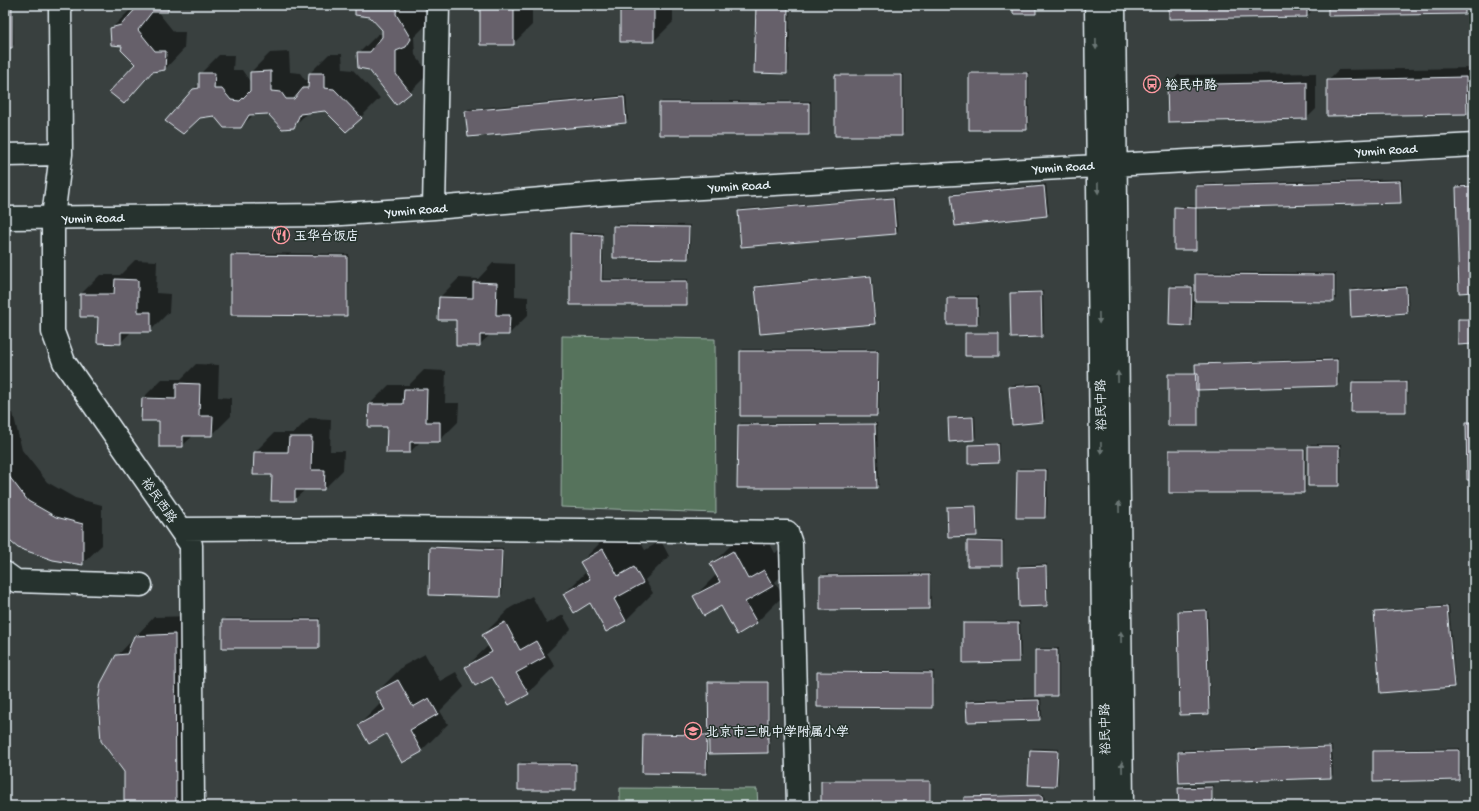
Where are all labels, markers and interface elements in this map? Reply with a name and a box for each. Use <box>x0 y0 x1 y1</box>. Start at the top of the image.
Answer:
one-way arrow <box>1093 38 1099 51</box>
bus stop icon: 裕民中路 <box>1142 74 1162 94</box>
place label: 裕民中路 <box>1165 78 1217 94</box>
street label: Yumin Road <box>1354 142 1419 161</box>
street label: Yumin Road <box>1031 159 1096 178</box>
street label: Yumin Road <box>707 178 772 197</box>
one-way arrow <box>1095 182 1101 195</box>
street label: Yumin Road <box>384 202 449 221</box>
street label: Yumin Road <box>61 211 125 228</box>
restaurant icon: 玉华台饭店 <box>271 225 291 245</box>
place label: 玉华台饭店 <box>294 229 359 245</box>
one-way arrow <box>1096 312 1102 325</box>
one-way arrow <box>1115 370 1121 383</box>
street label: 裕民中路 <box>1094 379 1110 431</box>
one-way arrow <box>1098 442 1104 455</box>
street label: 裕民西路 <box>137 475 180 527</box>
one-way arrow <box>1116 500 1122 513</box>
one-way arrow <box>1117 631 1124 643</box>
street label: 裕民中路 <box>1098 703 1114 755</box>
school or university icon: 北京市三帆中学附属小学 <box>683 721 703 741</box>
place label: 北京市三帆中学附属小学 <box>706 725 849 741</box>
one-way arrow <box>1119 760 1125 773</box>

